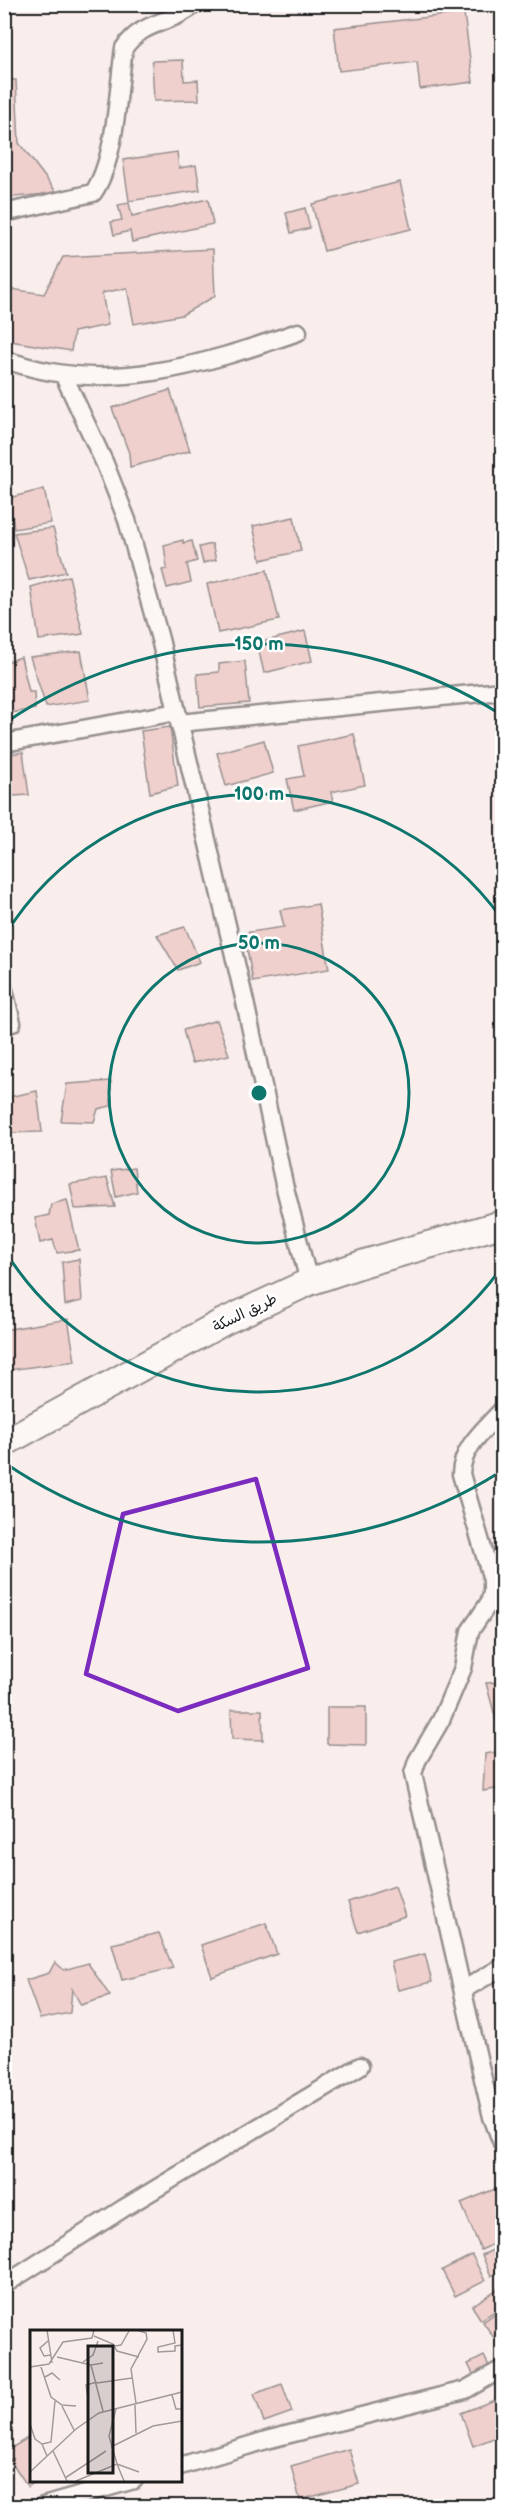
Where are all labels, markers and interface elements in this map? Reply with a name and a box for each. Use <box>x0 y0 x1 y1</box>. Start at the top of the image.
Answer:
text: 150 m <box>234 634 284 655</box>
text: 100 m <box>234 784 284 805</box>
text: 50 m <box>238 933 280 954</box>
centre of rings <box>249 1083 269 1103</box>
street label: طريق السكة <box>210 1289 280 1337</box>
inset map <box>30 2330 182 2481</box>

